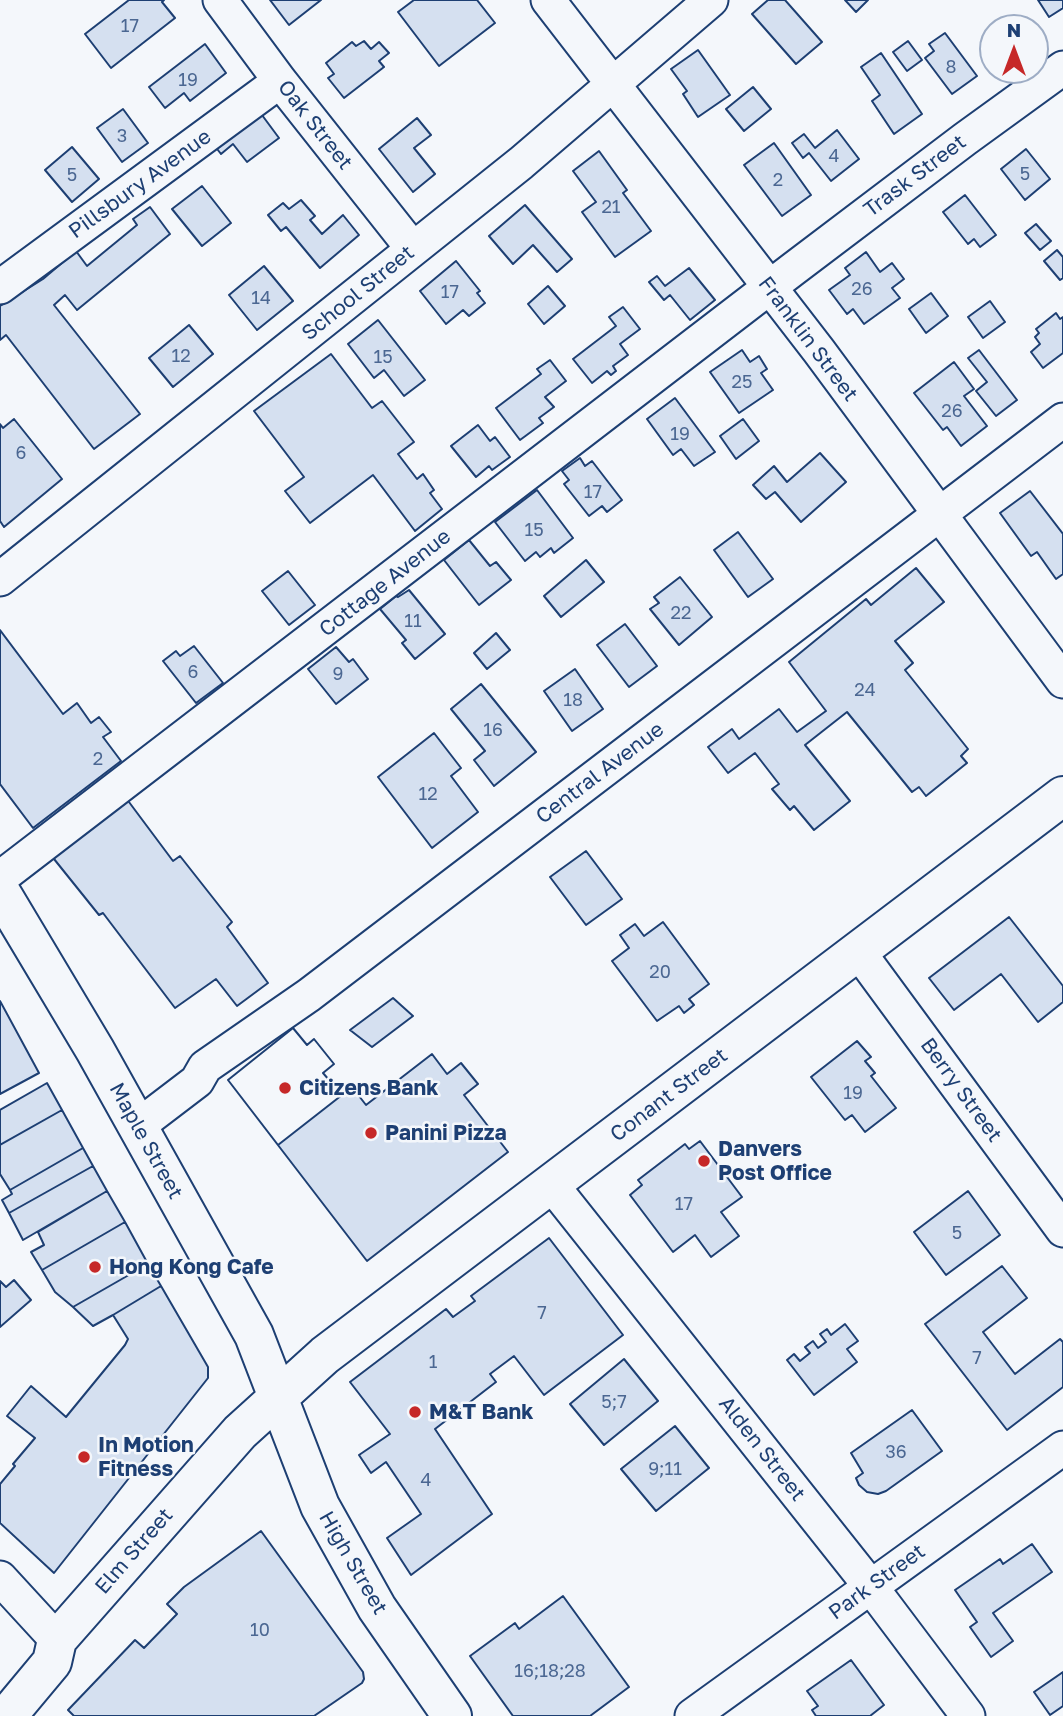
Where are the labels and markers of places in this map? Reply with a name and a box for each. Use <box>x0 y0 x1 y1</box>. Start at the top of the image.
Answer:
place label: Citizens Bank <box>299 1075 438 1101</box>
marker: Citizens Bank <box>277 1080 293 1096</box>
place label: Panini Pizza <box>385 1120 507 1146</box>
marker: Panini Pizza <box>363 1125 379 1141</box>
place label: Danvers Post Office <box>718 1136 832 1186</box>
marker: Danvers Post Office <box>696 1153 712 1169</box>
place label: Hong Kong Cafe <box>109 1254 274 1280</box>
marker: Hong Kong Cafe <box>87 1259 103 1275</box>
place label: M&T Bank <box>429 1399 533 1425</box>
marker: M&T Bank <box>407 1404 423 1420</box>
place label: In Motion Fitness <box>98 1432 194 1482</box>
marker: In Motion Fitness <box>76 1449 92 1465</box>

